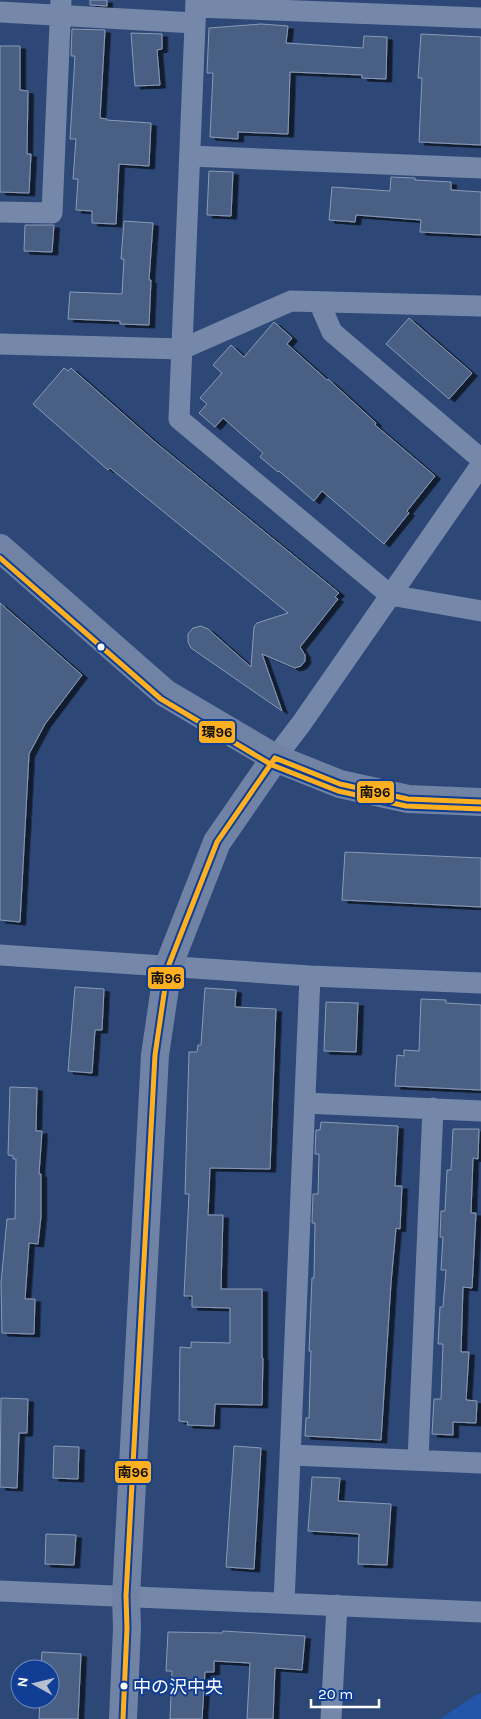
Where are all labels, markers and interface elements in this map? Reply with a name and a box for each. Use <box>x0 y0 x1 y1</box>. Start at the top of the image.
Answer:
unlabelled marker <box>96 642 106 652</box>
line badge: 環96 <box>198 720 236 744</box>
text: 環96 <box>201 724 233 741</box>
line badge: 南96 <box>356 780 395 804</box>
text: 南96 <box>359 784 391 801</box>
line badge: 南96 <box>147 966 185 990</box>
text: 南96 <box>150 970 182 987</box>
line badge: 南96 <box>114 1460 152 1484</box>
text: 南96 <box>117 1464 149 1481</box>
north arrow <box>10 1659 60 1709</box>
text: N <box>14 1676 32 1688</box>
place label: 中の沢中央 <box>133 1676 223 1698</box>
scale bar <box>311 1676 378 1708</box>
marker: 中の沢中央 <box>119 1681 129 1691</box>
text: 20 m <box>318 1685 353 1703</box>

